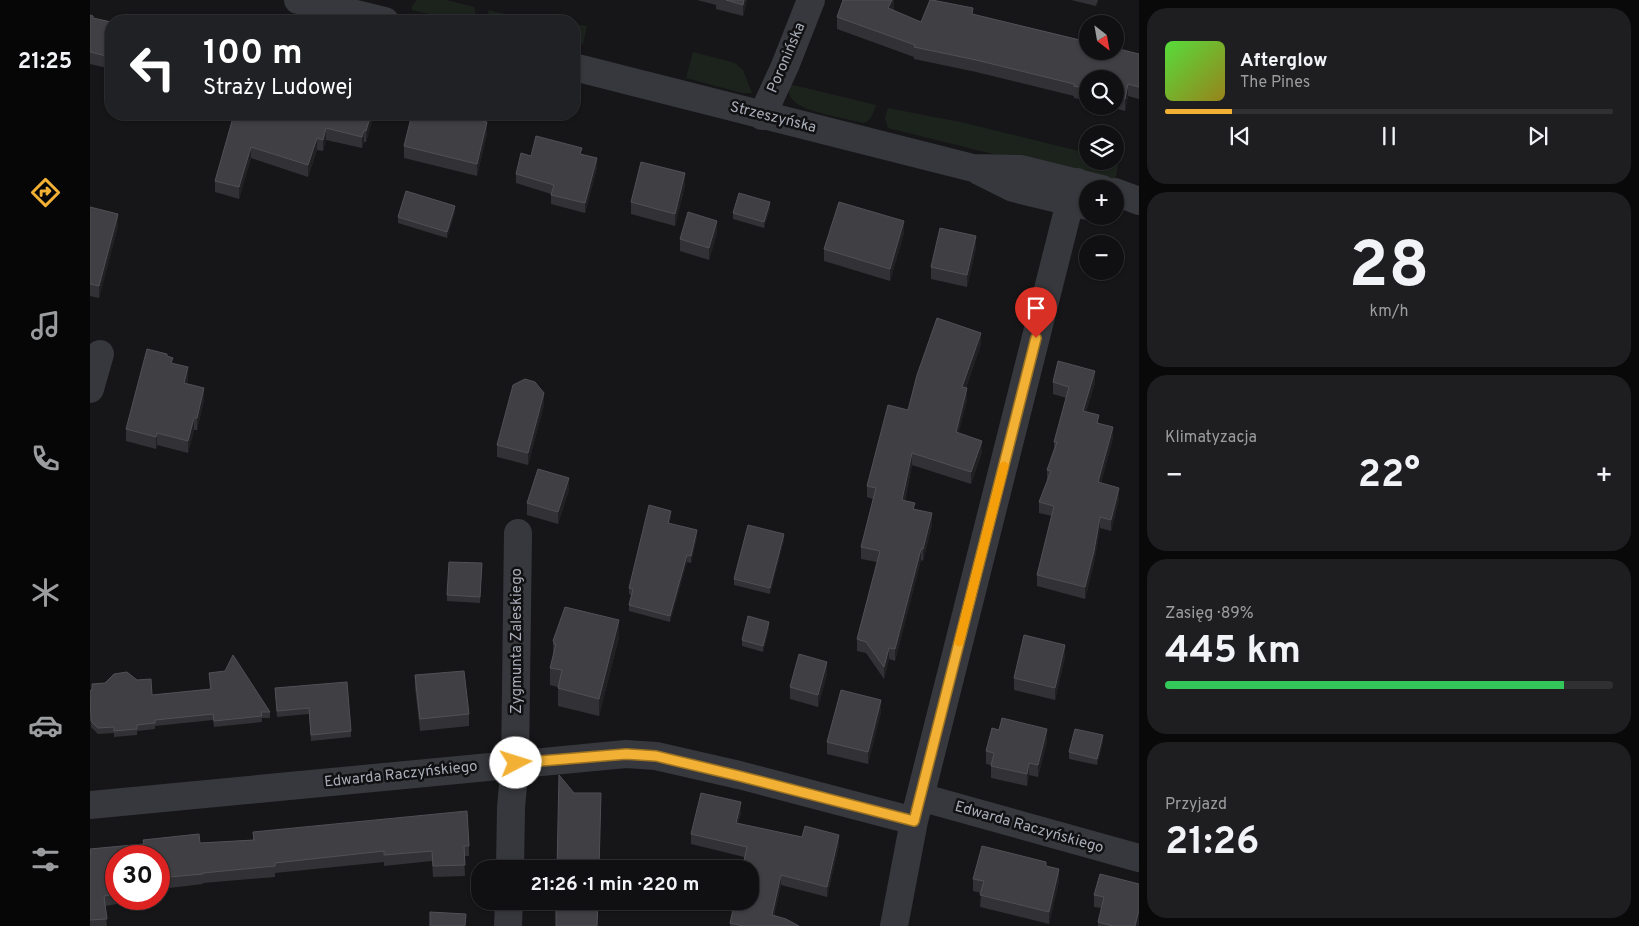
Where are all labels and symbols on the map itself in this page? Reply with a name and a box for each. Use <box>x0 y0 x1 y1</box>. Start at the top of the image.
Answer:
north arrow <box>1079 15 1124 60</box>
street label: Poronińska <box>764 20 810 96</box>
street label: Strzeszyńska <box>728 98 818 138</box>
pin <box>1015 287 1057 338</box>
street label: Zygmunta Zaleskiego <box>508 568 527 714</box>
position arrow <box>489 736 541 788</box>
street label: Edwarda Raczyńskiego <box>323 758 479 792</box>
street label: Edwarda Raczyńskiego <box>952 798 1106 858</box>
speed limit sign: 30 <box>105 845 170 910</box>

